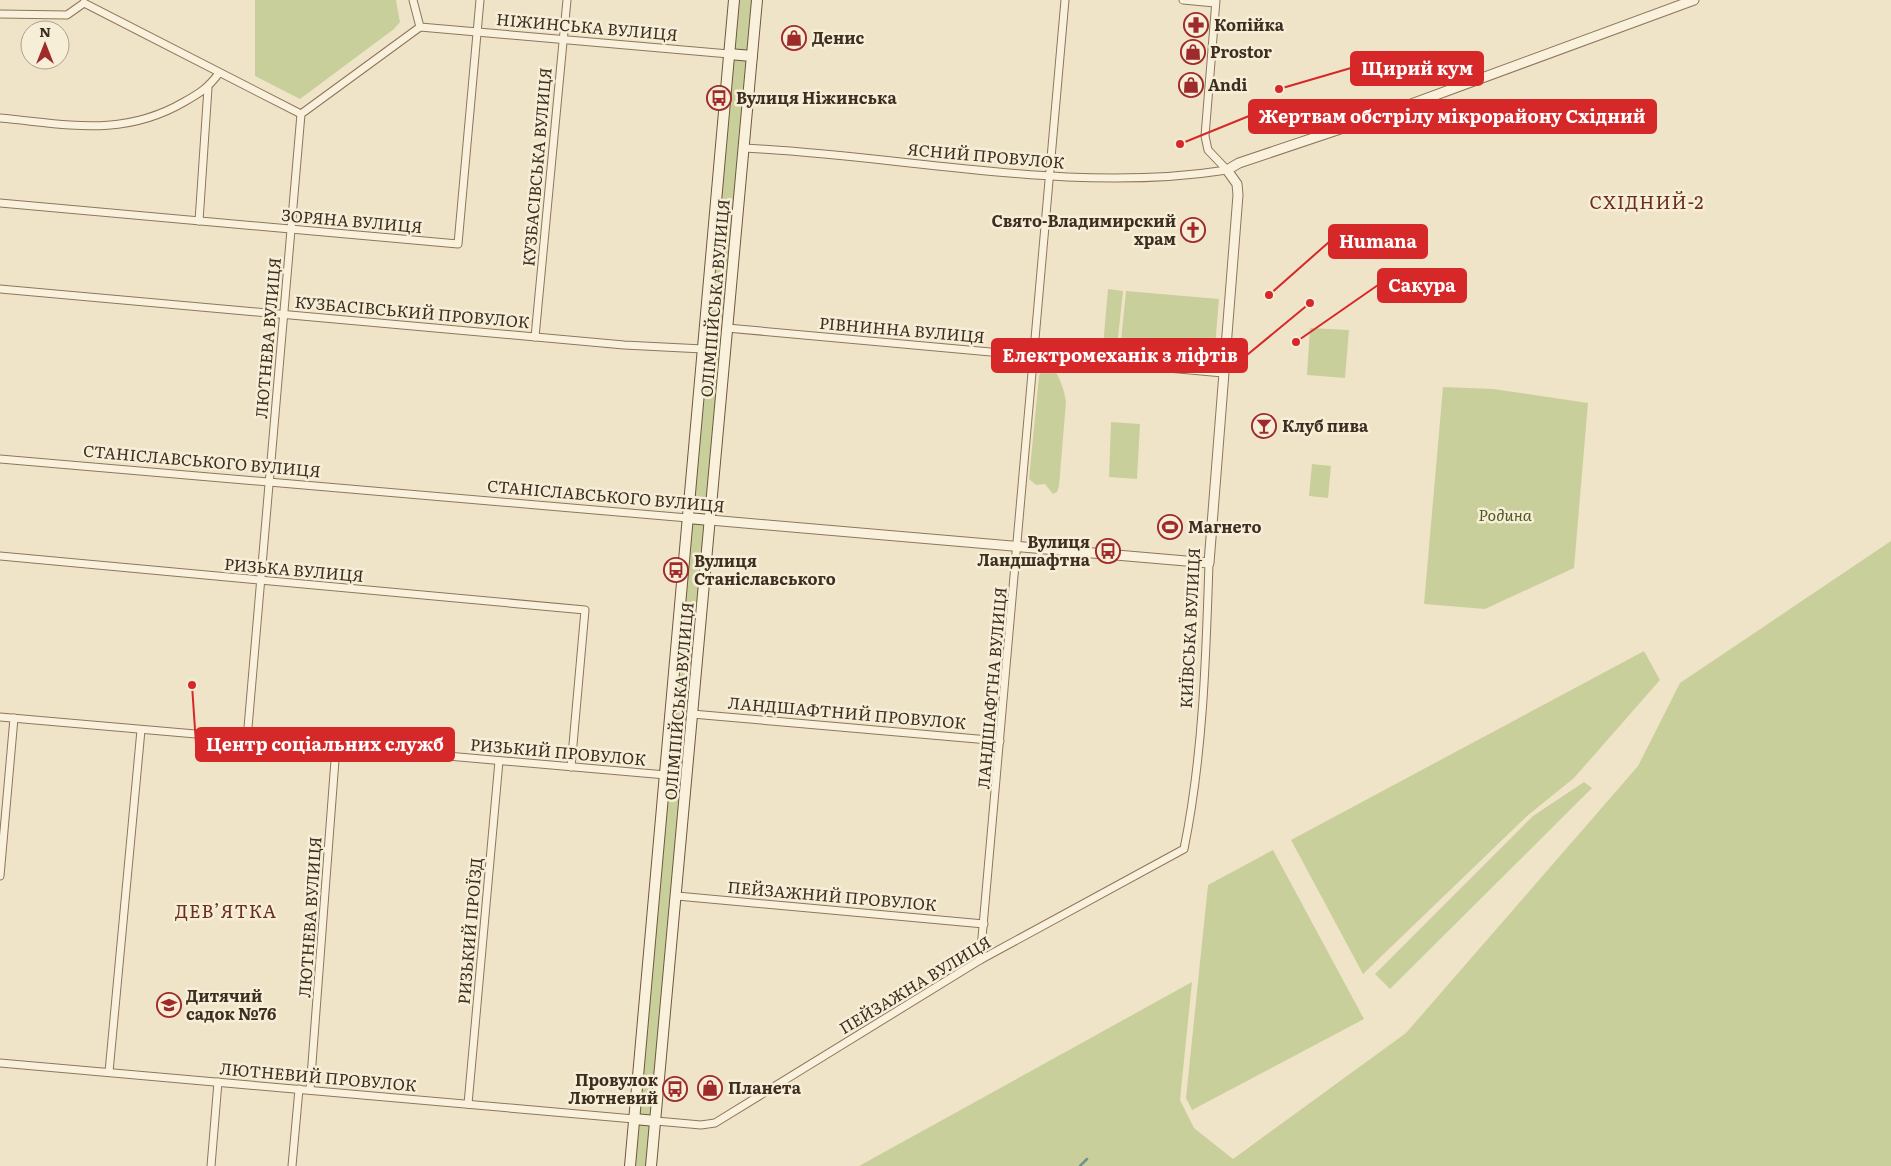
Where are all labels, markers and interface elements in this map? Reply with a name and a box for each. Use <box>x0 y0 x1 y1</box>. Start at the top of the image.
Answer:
street label: НІЖИНСЬКА ВУЛИЦЯ <box>495 6 679 46</box>
pharmacy icon: Копійка <box>1183 12 1209 38</box>
place label: Копійка <box>1214 12 1285 36</box>
north arrow <box>20 20 70 70</box>
text: N <box>39 21 51 41</box>
shop icon: Денис <box>781 25 807 51</box>
place label: Денис <box>812 25 865 49</box>
shop icon: Prostor <box>1180 39 1206 65</box>
place label: Prostor <box>1210 39 1272 63</box>
callout: Щирий кум <box>1351 52 1483 85</box>
text: Щирий кум <box>1361 54 1473 81</box>
street label: КУЗБАСІВСЬКА ВУЛИЦЯ <box>515 66 557 267</box>
shop icon: Andi <box>1178 72 1204 98</box>
place label: Andi <box>1208 72 1247 96</box>
bus stop icon: Вулиця Ніжинська <box>706 85 732 111</box>
place label: Вулиця Ніжинська <box>736 85 897 109</box>
callout: Жертвам обстрілу мікрорайону Східний <box>1249 100 1656 133</box>
text: Жертвам обстрілу мікрорайону Східний <box>1258 102 1646 129</box>
street label: ЯСНИЙ ПРОВУЛОК <box>907 136 1066 174</box>
district label: СХІДНИЙ-2 <box>1590 188 1704 215</box>
street label: ОЛІМПІЙСЬКА ВУЛИЦЯ <box>693 198 735 398</box>
street label: ЗОРЯНА ВУЛИЦЯ <box>281 202 423 238</box>
place label: Свято-Владимирский храм <box>991 208 1176 250</box>
church icon: Свято-Владимирский храм <box>1180 217 1206 243</box>
callout: Humana <box>1329 225 1427 258</box>
text: Humana <box>1339 227 1418 254</box>
street label: ЛЮТНЕВА ВУЛИЦЯ <box>248 256 286 419</box>
callout: Сакура <box>1378 269 1466 302</box>
text: Сакура <box>1388 271 1456 298</box>
street label: КУЗБАСІВСЬКИЙ ПРОВУЛОК <box>294 289 531 333</box>
street label: РІВНИННА ВУЛИЦЯ <box>818 310 986 348</box>
callout: Електромеханік з ліфтів <box>992 339 1247 372</box>
text: Електромеханік з ліфтів <box>1002 341 1238 368</box>
bar icon: Клуб пива <box>1251 413 1277 439</box>
place label: Клуб пива <box>1282 413 1369 437</box>
street label: СТАНІСЛАВСЬКОГО ВУЛИЦЯ <box>82 438 322 482</box>
street label: СТАНІСЛАВСЬКОГО ВУЛИЦЯ <box>486 473 726 517</box>
park label: Родина <box>1478 502 1533 526</box>
sports icon: Магнето <box>1157 514 1183 540</box>
place label: Магнето <box>1188 514 1262 538</box>
place label: Вулиця Ландшафтна <box>977 529 1091 571</box>
bus stop icon: Вулиця Ландшафтна <box>1095 538 1121 564</box>
street label: КИЇВСЬКА ВУЛИЦЯ <box>1173 547 1205 709</box>
place label: Вулиця Станіславського <box>694 548 836 590</box>
street label: РИЗЬКА ВУЛИЦЯ <box>223 551 365 587</box>
bus stop icon: Вулиця Станіславського <box>663 557 689 583</box>
street label: ЛАНДШАФТНА ВУЛИЦЯ <box>970 586 1012 790</box>
street label: ОЛІМПІЙСЬКА ВУЛИЦЯ <box>657 601 699 801</box>
street label: ЛАНДШАФТНИЙ ПРОВУЛОК <box>727 690 967 734</box>
callout: Центр соціальних служб <box>196 728 454 761</box>
text: Центр соціальних служб <box>206 730 444 757</box>
street label: РИЗЬКИЙ ПРОВУЛОК <box>469 731 647 771</box>
street label: ЛЮТНЕВА ВУЛИЦЯ <box>291 836 327 998</box>
street label: РИЗЬКИЙ ПРОЇЗД <box>451 856 487 1005</box>
street label: ПЕЙЗАЖНИЙ ПРОВУЛОК <box>727 874 938 916</box>
district label: ДЕВ’ЯТКА <box>175 897 277 924</box>
street label: ПЕЙЗАЖНА ВУЛИЦЯ <box>834 929 995 1039</box>
place label: Дитячий садок №76 <box>186 983 276 1025</box>
school or university icon: Дитячий садок №76 <box>156 992 182 1018</box>
street label: ЛЮТНЕВИЙ ПРОВУЛОК <box>219 1055 418 1097</box>
place label: Провулок Лютневий <box>568 1067 659 1109</box>
shop icon: Планета <box>697 1075 723 1101</box>
place label: Планета <box>728 1075 802 1099</box>
bus stop icon: Провулок Лютневий <box>662 1076 688 1102</box>

